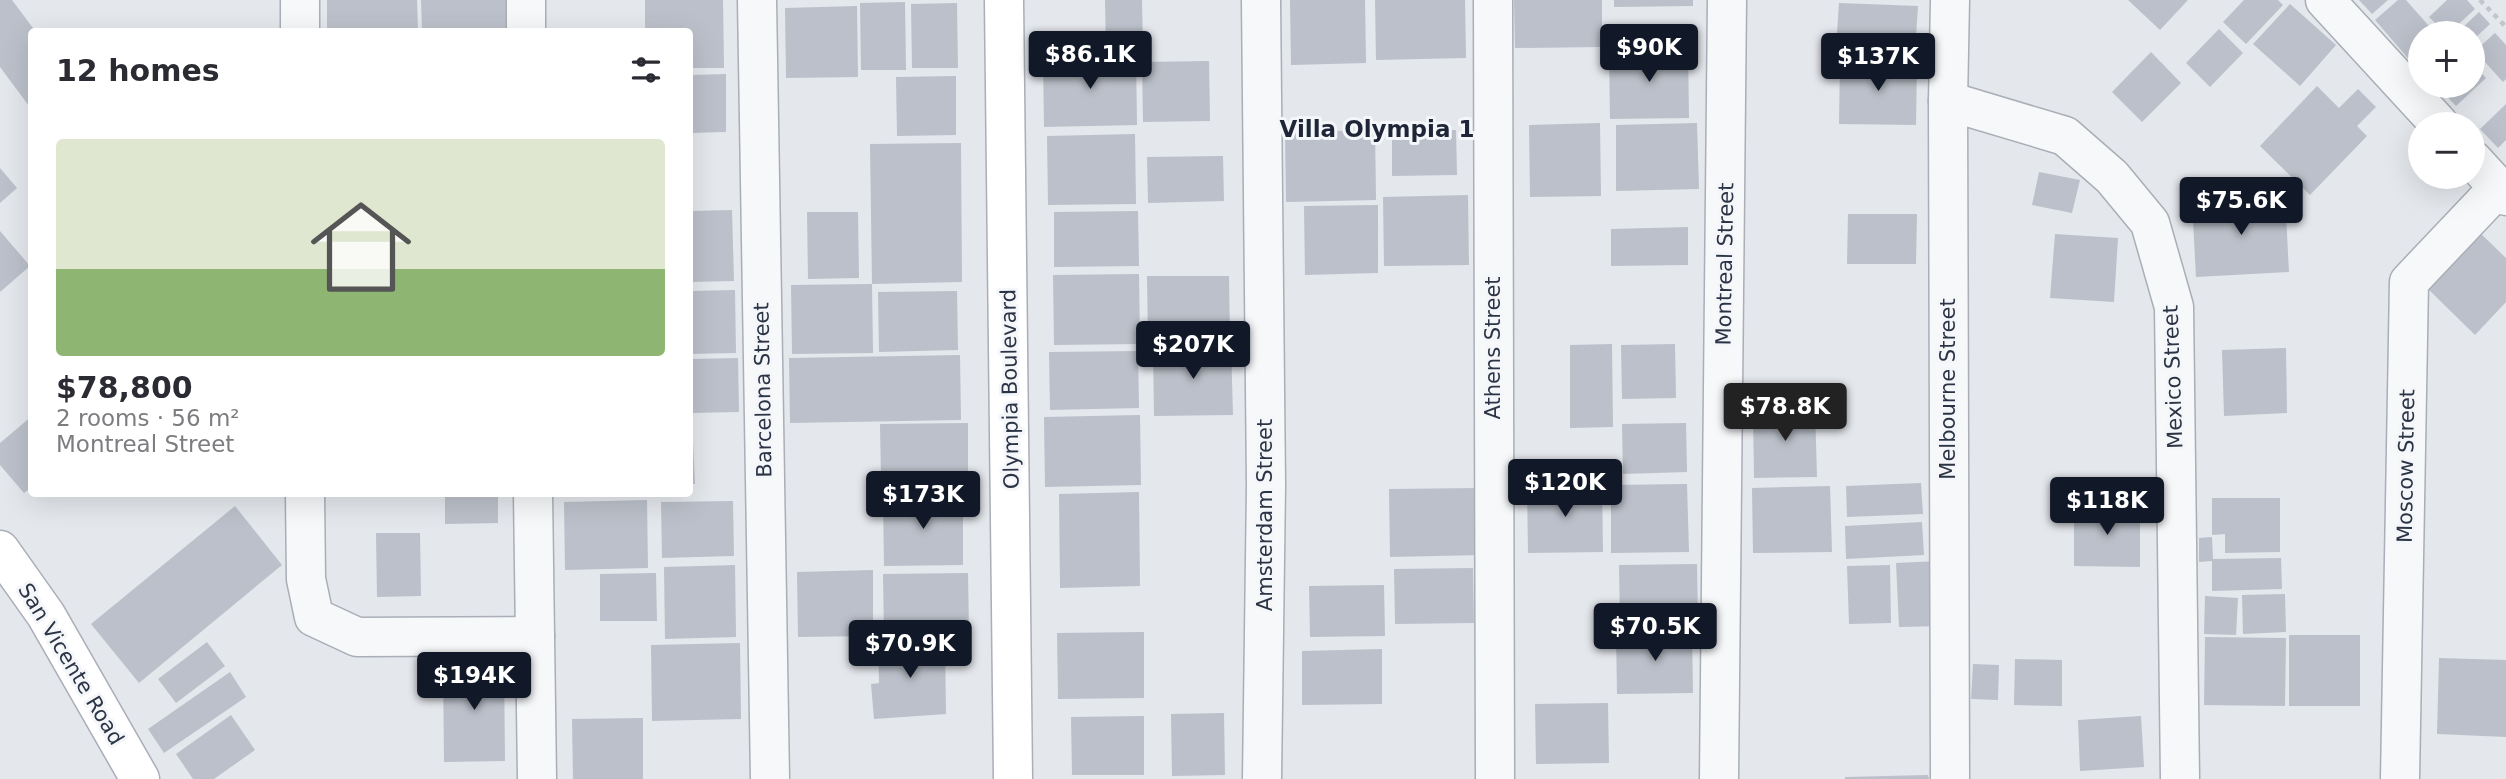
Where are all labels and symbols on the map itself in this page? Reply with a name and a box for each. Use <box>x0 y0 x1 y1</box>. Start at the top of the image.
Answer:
pin: $90K <box>1608 24 1690 84</box>
pin: $86.1K <box>1033 32 1147 91</box>
pin: $137K <box>1829 34 1927 93</box>
district label: Villa Olympia 1 <box>1280 116 1474 142</box>
pin: $75.6K <box>2184 177 2298 237</box>
street label: Montreal Street <box>1712 182 1738 346</box>
street label: Athens Street <box>1481 276 1505 420</box>
street label: Olympia Boulevard <box>996 289 1024 489</box>
street label: Melbourne Street <box>1936 298 1960 480</box>
street label: Barcelona Street <box>749 302 777 478</box>
street label: Mexico Street <box>2158 305 2188 449</box>
pin: $207K <box>1144 322 1242 381</box>
pin: $78.8K <box>1728 384 1842 443</box>
street label: Moscow Street <box>2393 389 2419 543</box>
street label: Amsterdam Street <box>1253 419 1277 611</box>
pin: $120K <box>1516 460 1614 519</box>
pin: $173K <box>874 472 972 531</box>
pin: $118K <box>2058 477 2156 537</box>
street label: San Vicente Road <box>13 579 129 749</box>
pin: $70.5K <box>1598 604 1712 663</box>
pin: $70.9K <box>853 620 967 680</box>
pin: $194K <box>425 652 523 712</box>

